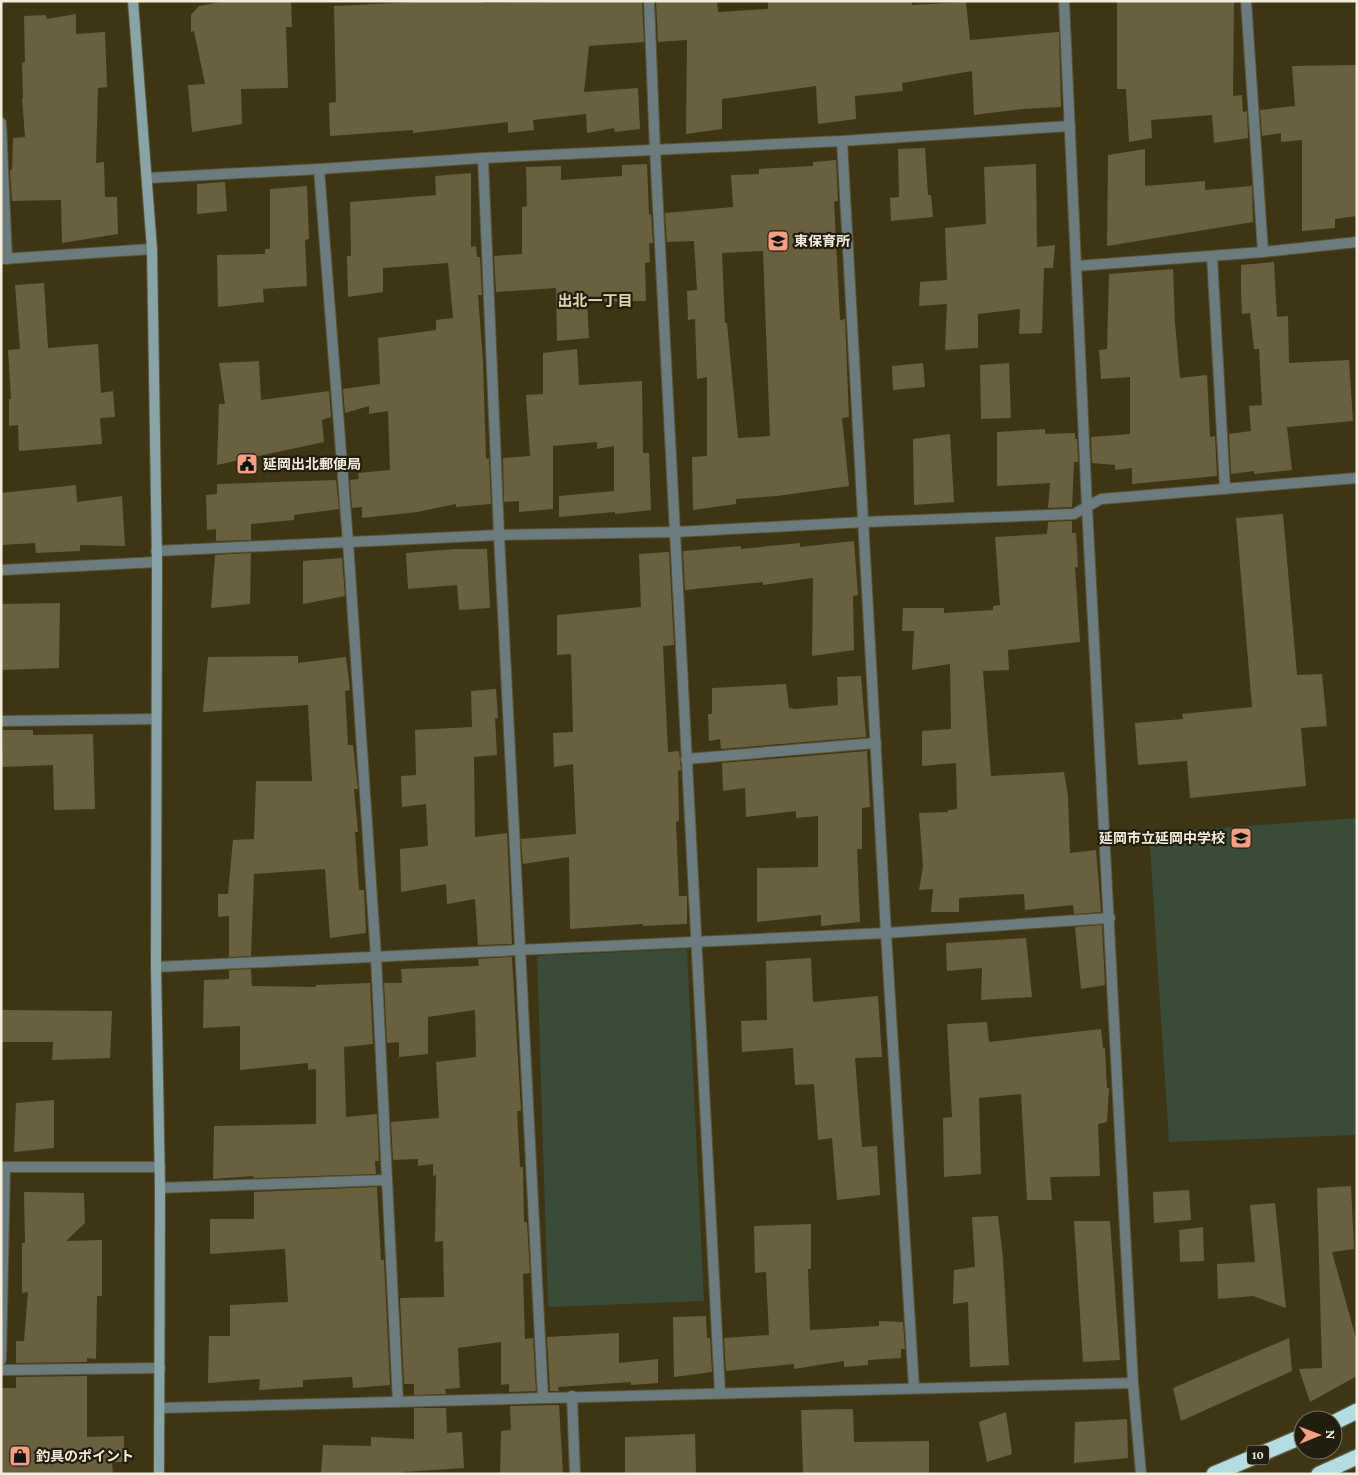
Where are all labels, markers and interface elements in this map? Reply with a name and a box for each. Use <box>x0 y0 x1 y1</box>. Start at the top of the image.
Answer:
school or university icon: 東保育所 <box>766 229 790 253</box>
place label: 東保育所 <box>794 233 850 249</box>
district label: 出北一丁目 <box>557 293 633 309</box>
public building icon: 延岡出北郵便局 <box>235 452 259 476</box>
place label: 延岡出北郵便局 <box>263 456 361 472</box>
school or university icon: 延岡市立延岡中学校 <box>1229 826 1253 850</box>
place label: 延岡市立延岡中学校 <box>1099 830 1225 846</box>
north arrow <box>1293 1410 1343 1460</box>
text: N <box>1323 1430 1339 1440</box>
shop icon: 釣具のポイント <box>8 1444 32 1468</box>
road number: 10 <box>1247 1446 1269 1464</box>
place label: 釣具のポイント <box>36 1448 134 1464</box>

